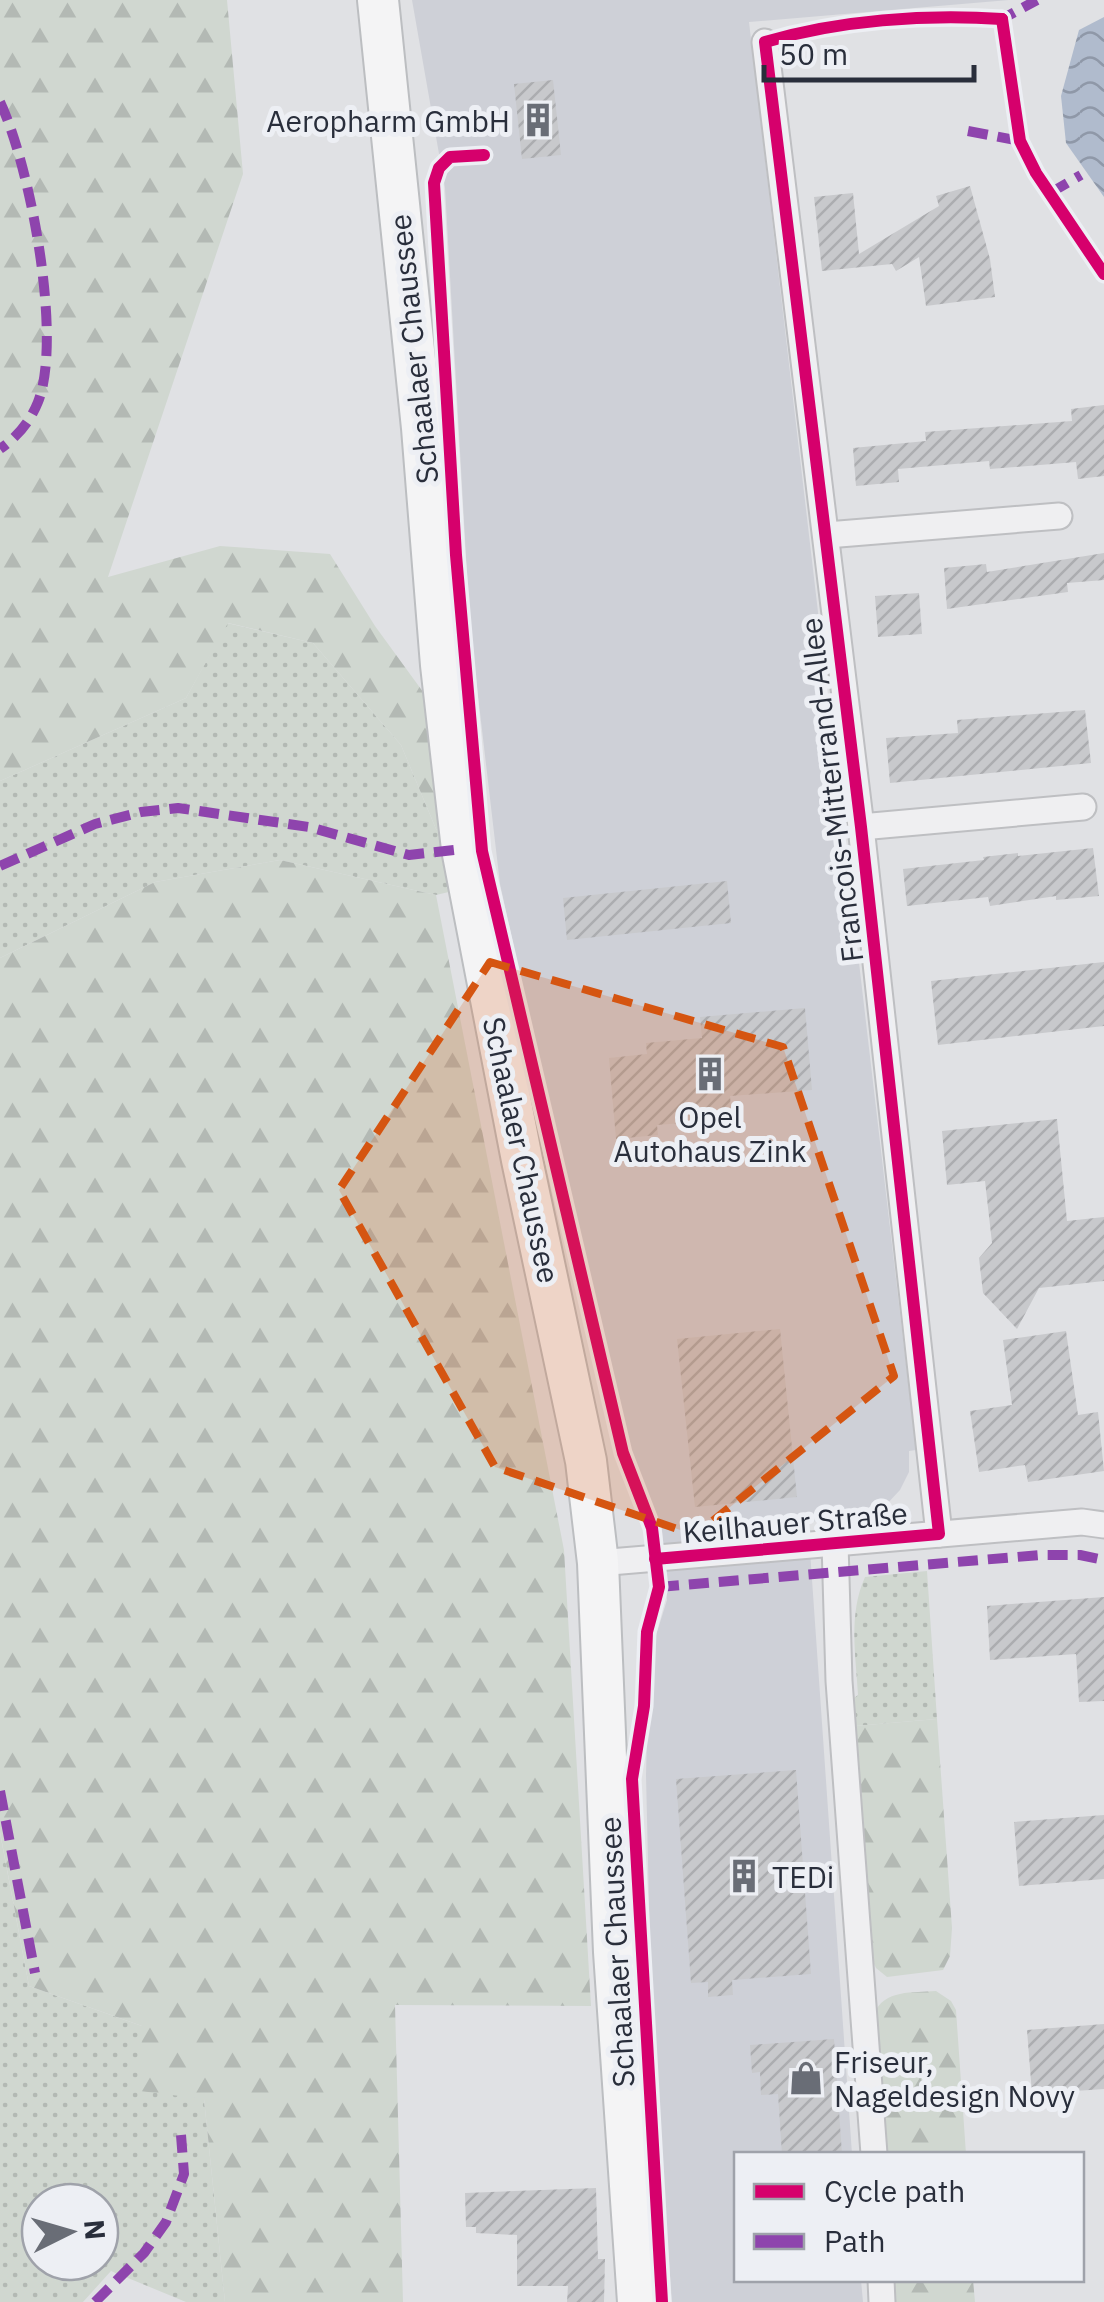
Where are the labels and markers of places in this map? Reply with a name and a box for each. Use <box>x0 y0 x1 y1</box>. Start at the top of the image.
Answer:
place label: Aeropharm GmbH <box>266 101 510 140</box>
building icon: Aeropharm GmbH <box>519 101 557 139</box>
building icon: Opel Autohaus Zink <box>691 1055 729 1093</box>
place label: Opel Autohaus Zink <box>613 1097 807 1170</box>
building icon: TEDi <box>725 1857 763 1895</box>
place label: TEDi <box>772 1857 834 1896</box>
place label: Friseur, Nageldesign Novy <box>834 2042 1075 2115</box>
shop icon: Friseur, Nageldesign Novy <box>787 2059 825 2097</box>

